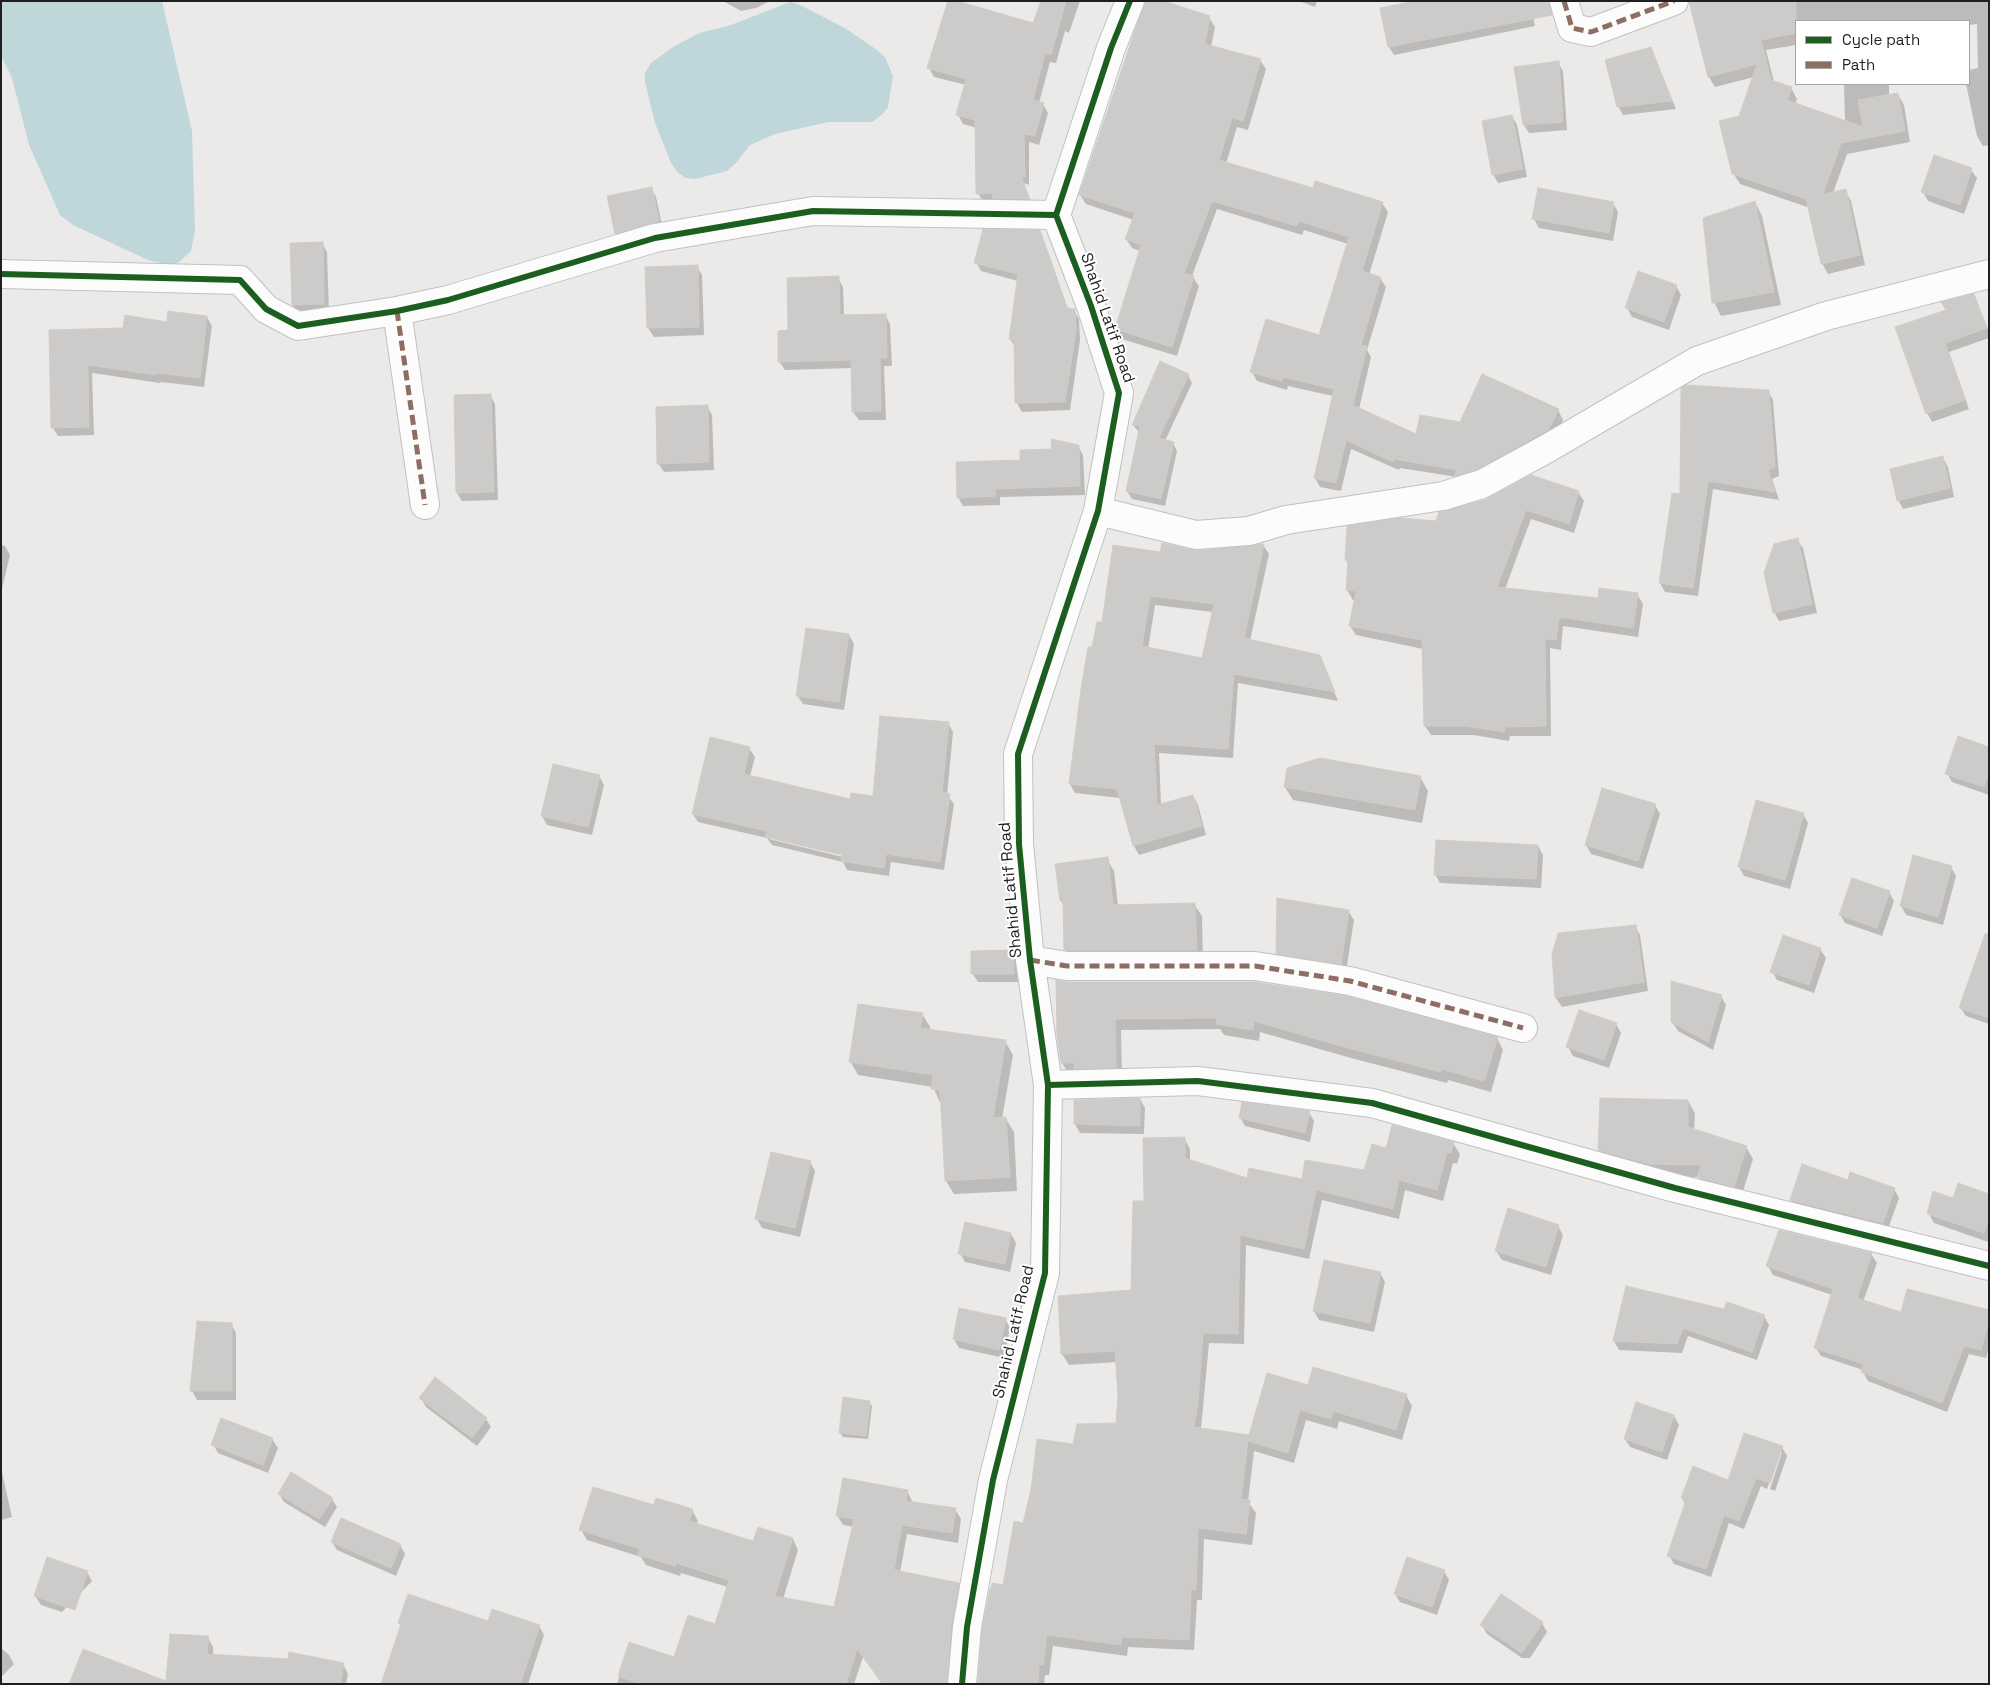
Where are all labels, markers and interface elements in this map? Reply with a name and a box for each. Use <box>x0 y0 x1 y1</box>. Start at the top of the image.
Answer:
legend <box>1795 20 1970 85</box>
text: Cycle path <box>1842 30 1920 49</box>
text: Path <box>1842 55 1875 74</box>
street label: Shahid Latif Road <box>1076 251 1138 385</box>
street label: Shahid Latif Road <box>996 821 1026 959</box>
street label: Shahid Latif Road <box>989 1264 1039 1400</box>

